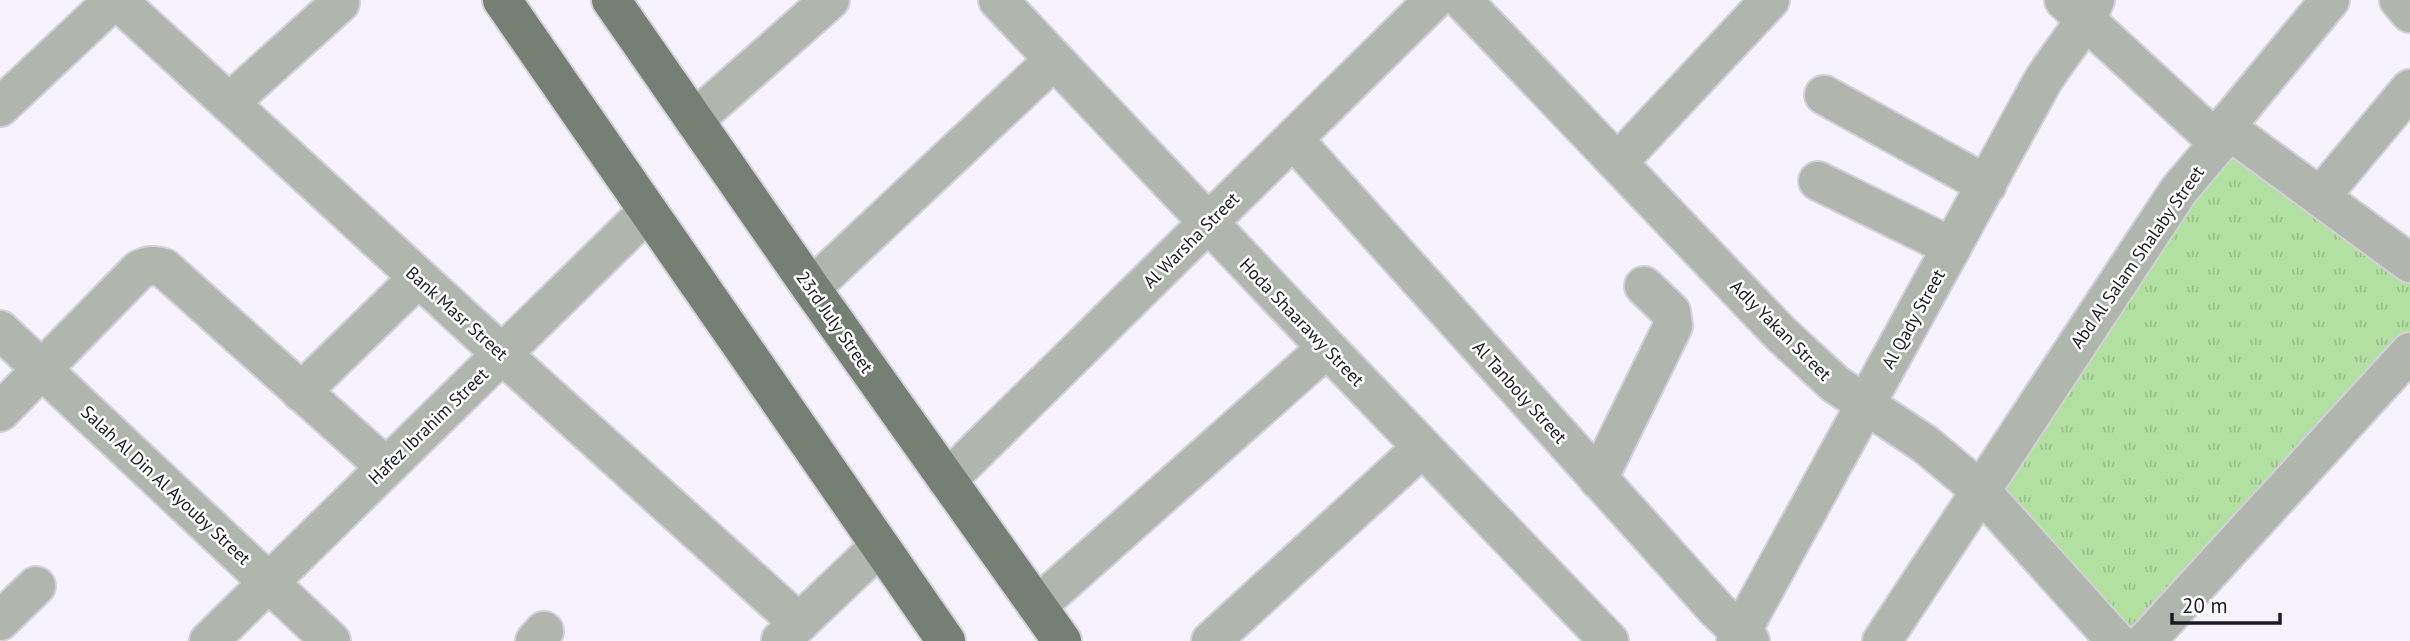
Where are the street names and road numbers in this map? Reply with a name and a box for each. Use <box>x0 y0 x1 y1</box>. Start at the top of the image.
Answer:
street label: Abd Al Salam Shalaby Street <box>2065 161 2209 353</box>
street label: Al Warsha Street <box>1138 187 1244 293</box>
street label: Hoda Shaarawy Street <box>1235 253 1369 391</box>
street label: Bank Masr Street <box>401 261 513 365</box>
street label: Al Qady Street <box>1876 265 1950 373</box>
street label: 23rd July Street <box>791 267 879 377</box>
street label: Adly Yakan Street <box>1726 275 1836 385</box>
street label: Al Tanboly Street <box>1468 336 1572 448</box>
street label: Hafez Ibrahim Street <box>363 363 493 489</box>
street label: Salah Al Din Al Ayouby Street <box>76 400 256 570</box>

